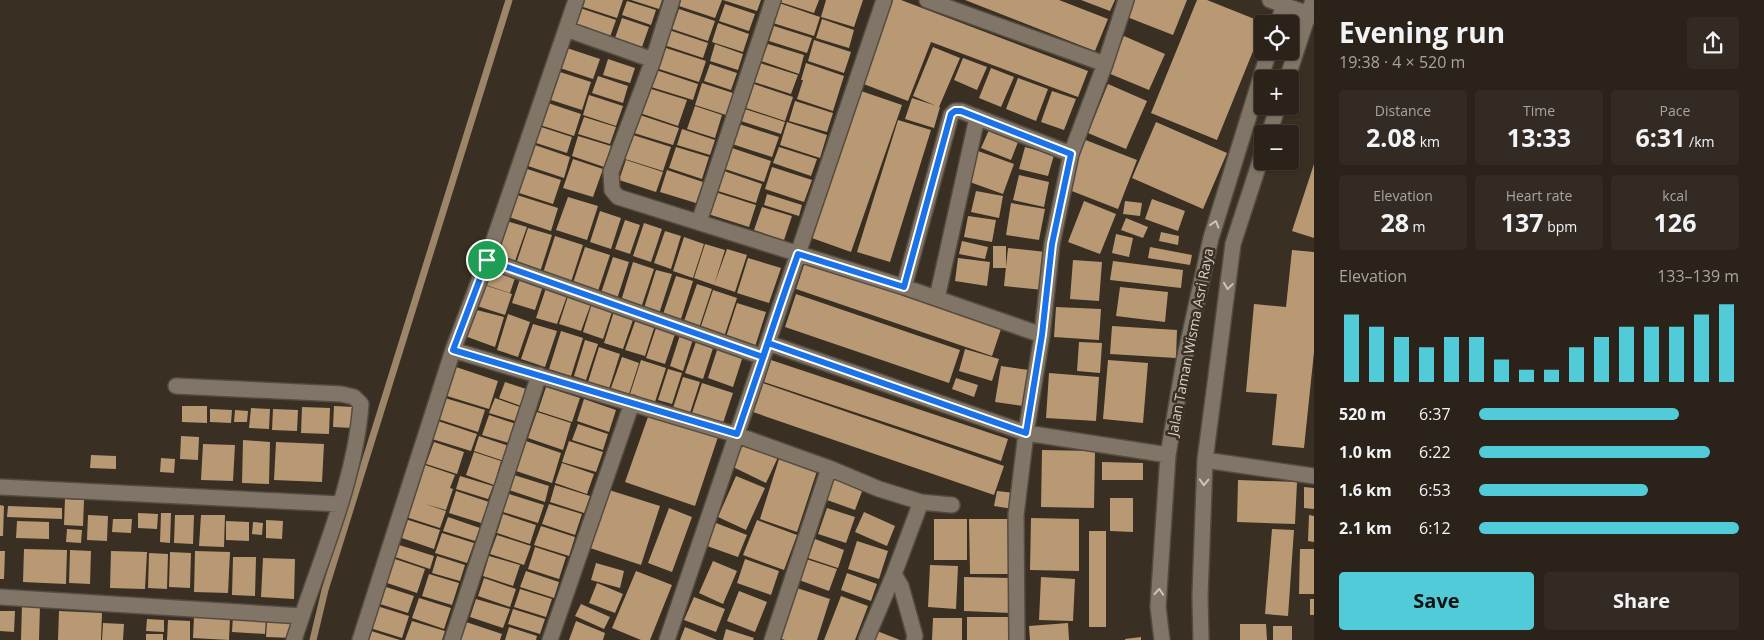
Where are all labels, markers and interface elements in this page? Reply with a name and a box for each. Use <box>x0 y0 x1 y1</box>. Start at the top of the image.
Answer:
text: Evening run <box>1339 13 1505 51</box>
map controls <box>1254 15 1299 170</box>
button: locate <box>1254 15 1299 60</box>
button: share <box>1687 17 1739 69</box>
text: 19:38 · 4 × 520 m <box>1339 51 1465 73</box>
button: + <box>1254 70 1299 115</box>
text: Distance <box>1375 101 1431 120</box>
text: Time <box>1523 101 1555 120</box>
text: Pace <box>1660 101 1690 120</box>
text: 2.08 <box>1366 120 1416 154</box>
text: 13:33 <box>1507 120 1571 154</box>
text: 6:31 <box>1635 120 1685 154</box>
button: − <box>1254 125 1299 170</box>
text: km <box>1416 132 1440 151</box>
text: /km <box>1685 132 1715 151</box>
text: Elevation <box>1373 186 1433 205</box>
text: Heart rate <box>1506 186 1572 205</box>
text: kcal <box>1662 186 1688 205</box>
text: 28 <box>1380 205 1409 239</box>
text: 137 <box>1501 205 1544 239</box>
text: 126 <box>1654 205 1696 239</box>
text: m <box>1409 217 1426 236</box>
text: bpm <box>1544 217 1577 236</box>
one-way arrow <box>1209 221 1219 229</box>
pin <box>466 239 508 281</box>
icon: arrive <box>473 246 501 274</box>
street label: Jalan Taman Wisma Asri Raya <box>1162 247 1218 439</box>
text: Elevation <box>1339 265 1407 287</box>
text: 133–139 m <box>1657 265 1739 287</box>
one-way arrow <box>1223 282 1234 290</box>
text: 520 m <box>1339 403 1386 425</box>
text: 6:37 <box>1419 403 1451 425</box>
text: 1.0 km <box>1339 441 1392 463</box>
text: 6:22 <box>1419 441 1451 463</box>
one-way arrow <box>1199 478 1210 486</box>
text: 1.6 km <box>1339 479 1392 501</box>
text: 6:53 <box>1419 479 1451 501</box>
text: 2.1 km <box>1339 517 1392 539</box>
text: 6:12 <box>1419 517 1451 539</box>
button: Save <box>1339 572 1534 630</box>
button: Share <box>1544 572 1739 630</box>
one-way arrow <box>1153 587 1164 595</box>

